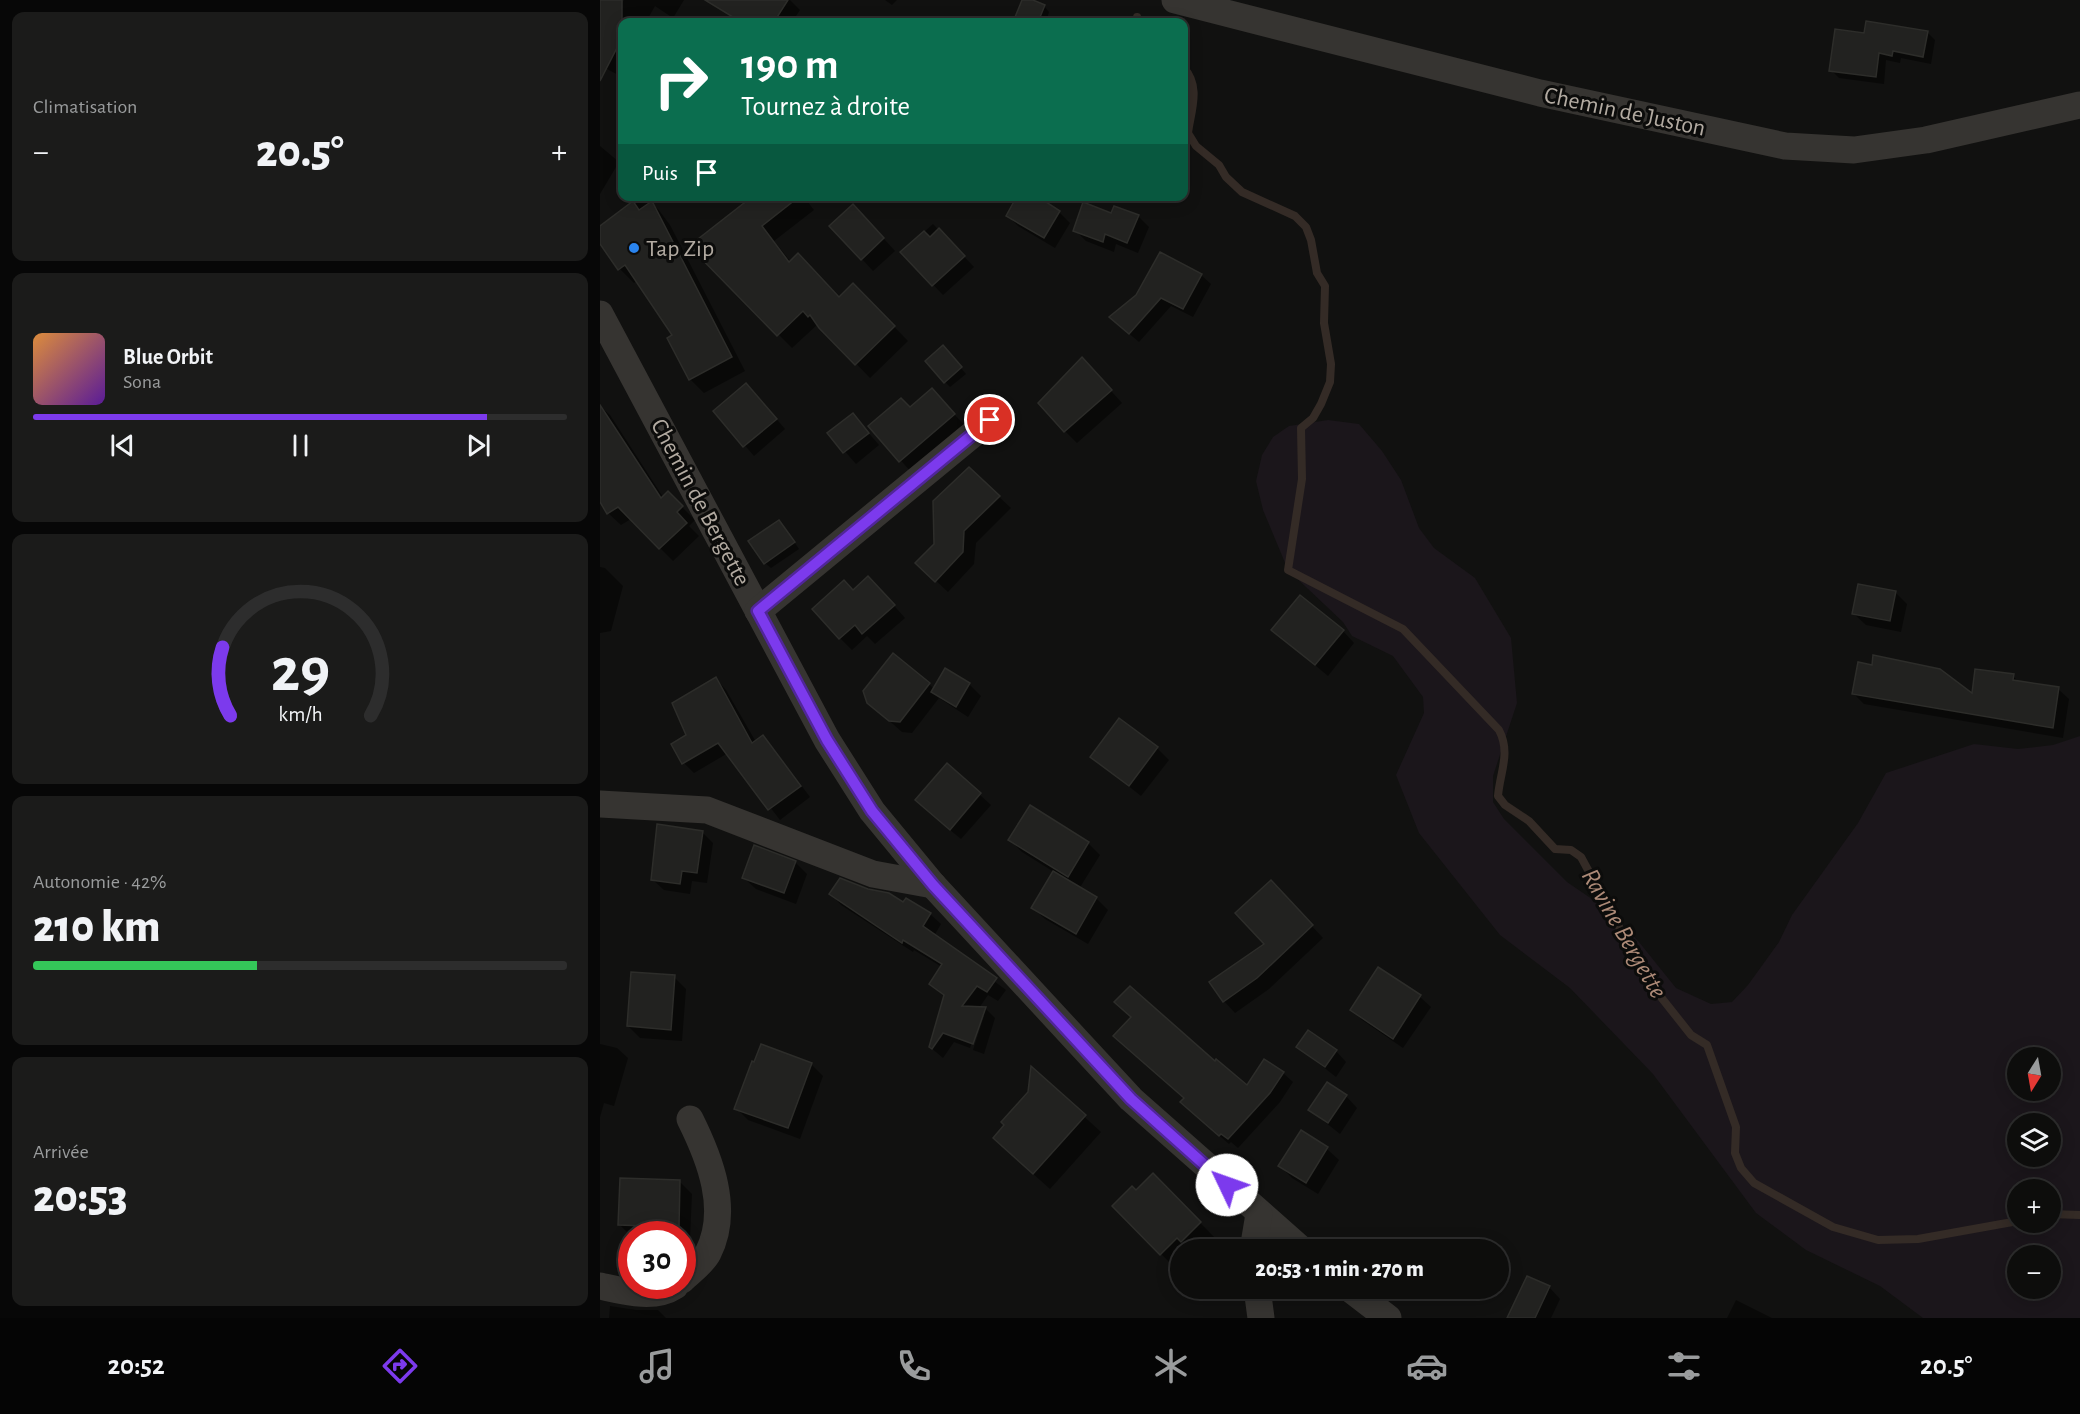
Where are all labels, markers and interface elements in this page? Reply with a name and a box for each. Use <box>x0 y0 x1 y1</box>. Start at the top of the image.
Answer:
icon: right <box>642 42 720 120</box>
text: 190 m <box>741 44 839 86</box>
street label: Chemin de Juston <box>1542 83 1708 141</box>
text: Tournez à droite <box>741 93 910 120</box>
text: Climatisation <box>33 97 137 117</box>
text: 20.5° <box>256 130 344 175</box>
text: − <box>33 136 49 169</box>
text: + <box>551 136 567 169</box>
icon: arrive <box>690 156 723 189</box>
text: Puis <box>642 162 678 184</box>
place label: Tap Zip <box>646 237 714 261</box>
marker: Tap Zip <box>627 241 641 255</box>
text: Blue Orbit <box>123 346 213 368</box>
text: Sona <box>123 372 161 392</box>
pin <box>964 394 1015 445</box>
icon: arrive <box>973 403 1006 436</box>
street label: Chemin de Bergette <box>646 415 754 590</box>
icon: previous <box>106 429 139 462</box>
icon: pause <box>284 429 317 462</box>
icon: next <box>462 429 495 462</box>
text: 29 <box>270 640 330 702</box>
text: km/h <box>278 704 322 725</box>
water label: Ravine Bergette <box>1577 864 1672 1003</box>
text: Autonomie · 42% <box>33 872 166 892</box>
text: 210 km <box>33 905 161 950</box>
north arrow <box>2007 1047 2061 1101</box>
map controls <box>2007 1047 2061 1299</box>
button: layers <box>2007 1113 2061 1167</box>
text: Arrivée <box>33 1142 89 1162</box>
position arrow <box>1195 1153 1259 1217</box>
text: 20:53 <box>33 1175 128 1220</box>
button: + <box>2007 1179 2061 1233</box>
speed limit sign: 30 <box>618 1221 696 1299</box>
button: − <box>2007 1245 2061 1299</box>
text: 20:53 · 1 min · 270 m <box>1255 1258 1424 1280</box>
icon: directions <box>379 1345 421 1387</box>
icon: music <box>636 1345 678 1387</box>
icon: phone <box>893 1345 935 1387</box>
icon: climate <box>1150 1345 1192 1387</box>
icon: car <box>1406 1345 1448 1387</box>
icon: filters <box>1663 1345 1705 1387</box>
text: 20:52 <box>107 1352 165 1379</box>
text: 20.5° <box>1920 1352 1973 1379</box>

